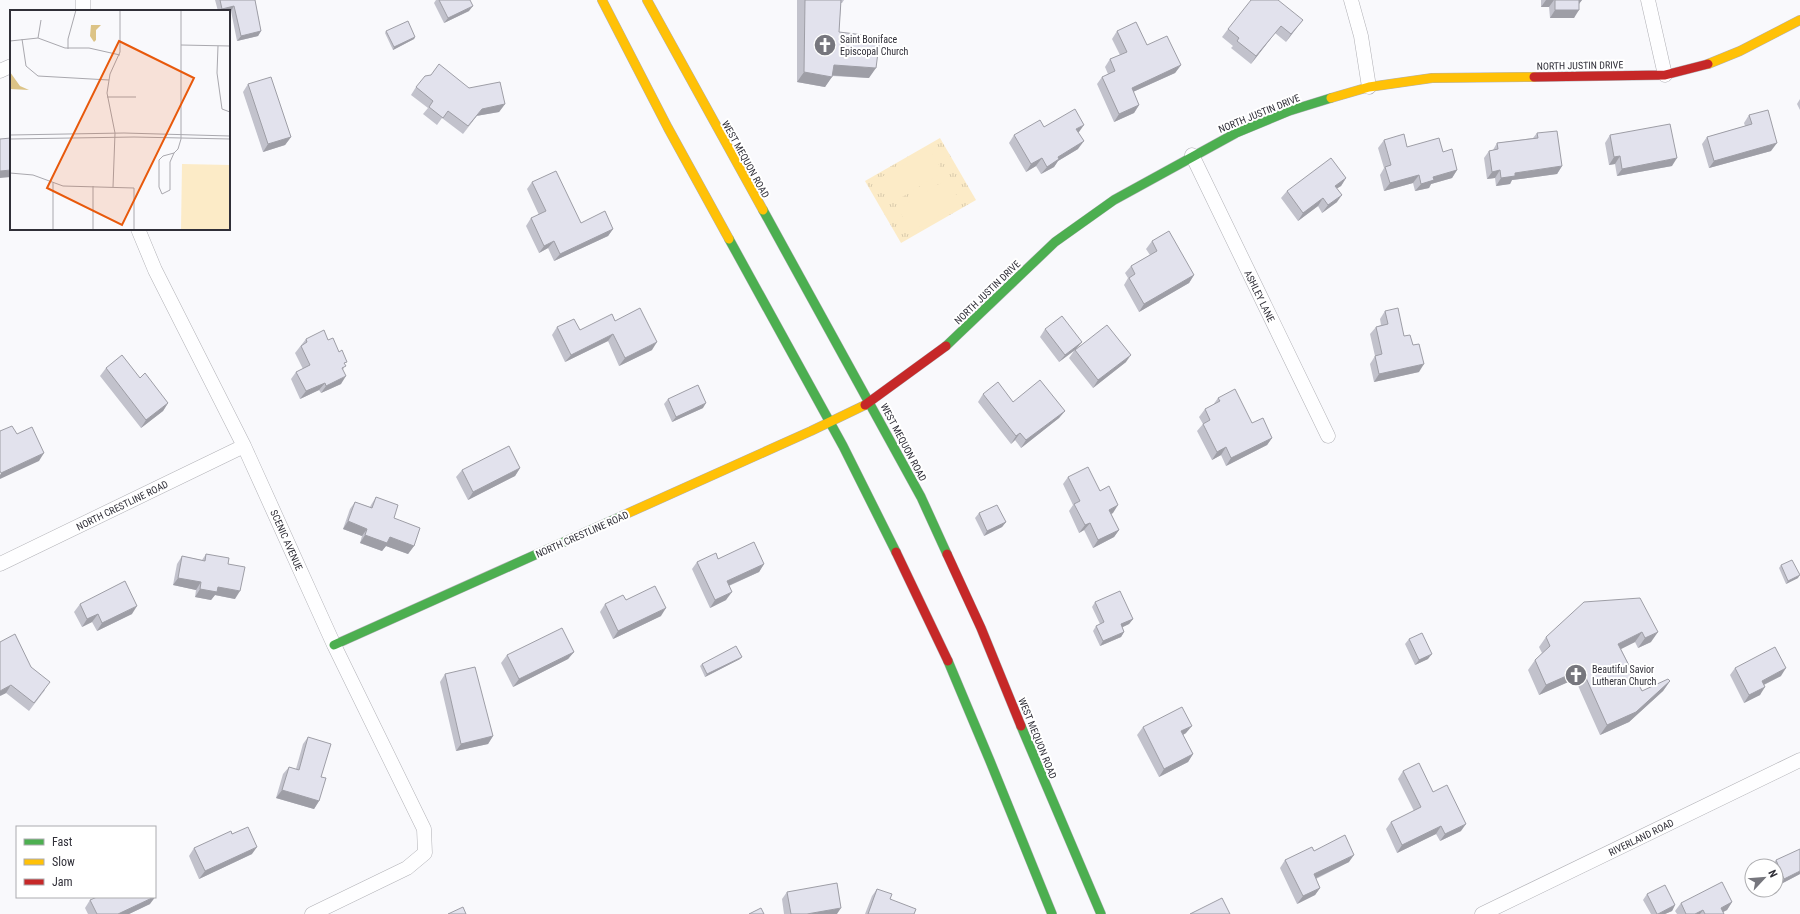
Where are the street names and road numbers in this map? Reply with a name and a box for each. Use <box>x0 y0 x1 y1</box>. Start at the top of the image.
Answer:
street label: NORTH JUSTIN DRIVE <box>1537 59 1624 72</box>
street label: NORTH JUSTIN DRIVE <box>1217 92 1301 135</box>
street label: WEST MEQUON ROAD <box>720 119 771 200</box>
street label: NORTH JUSTIN DRIVE <box>952 258 1022 326</box>
street label: ASHLEY LANE <box>1242 269 1277 324</box>
street label: WEST MEQUON ROAD <box>878 401 929 483</box>
street label: NORTH CRESTLINE ROAD <box>75 478 170 532</box>
street label: SCENIC AVENUE <box>268 508 305 572</box>
street label: NORTH CRESTLINE ROAD <box>534 509 631 560</box>
street label: WEST MEQUON ROAD <box>1016 696 1059 781</box>
street label: RIVERLAND ROAD <box>1607 817 1676 858</box>

